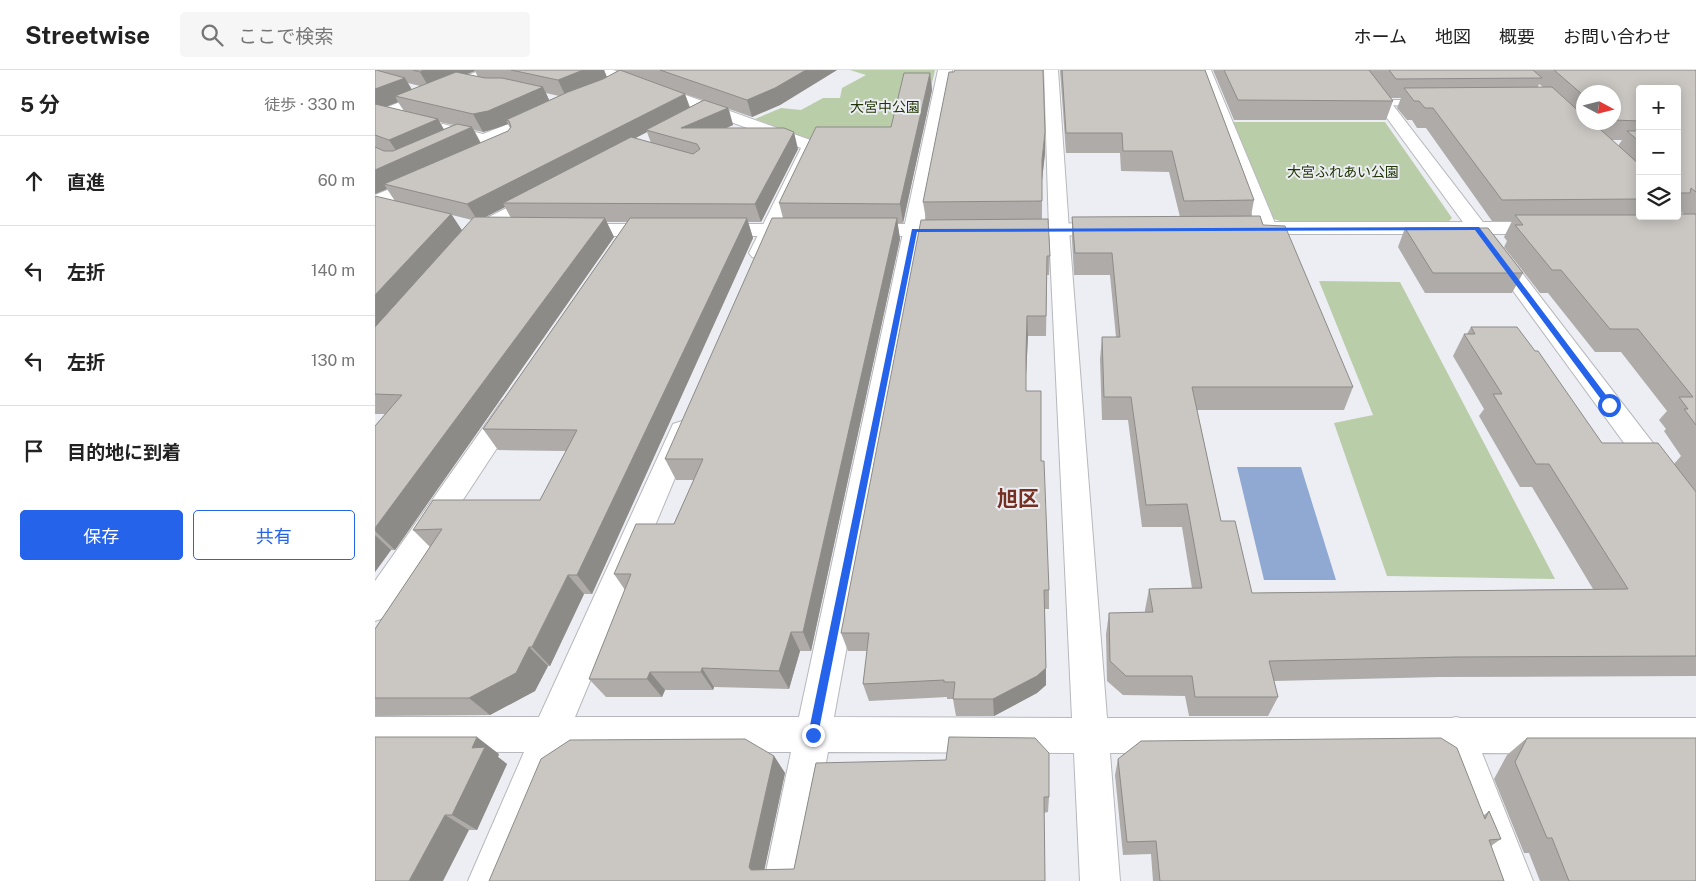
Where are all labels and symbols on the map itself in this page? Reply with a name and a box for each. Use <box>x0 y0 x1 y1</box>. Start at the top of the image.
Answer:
north arrow <box>1576 85 1621 130</box>
park label: 大宮中公園 <box>850 99 920 115</box>
park label: 大宮ふれあい公園 <box>1287 164 1399 180</box>
route start <box>1598 394 1621 417</box>
district label: 旭区 <box>997 486 1039 511</box>
route end <box>802 724 825 747</box>

